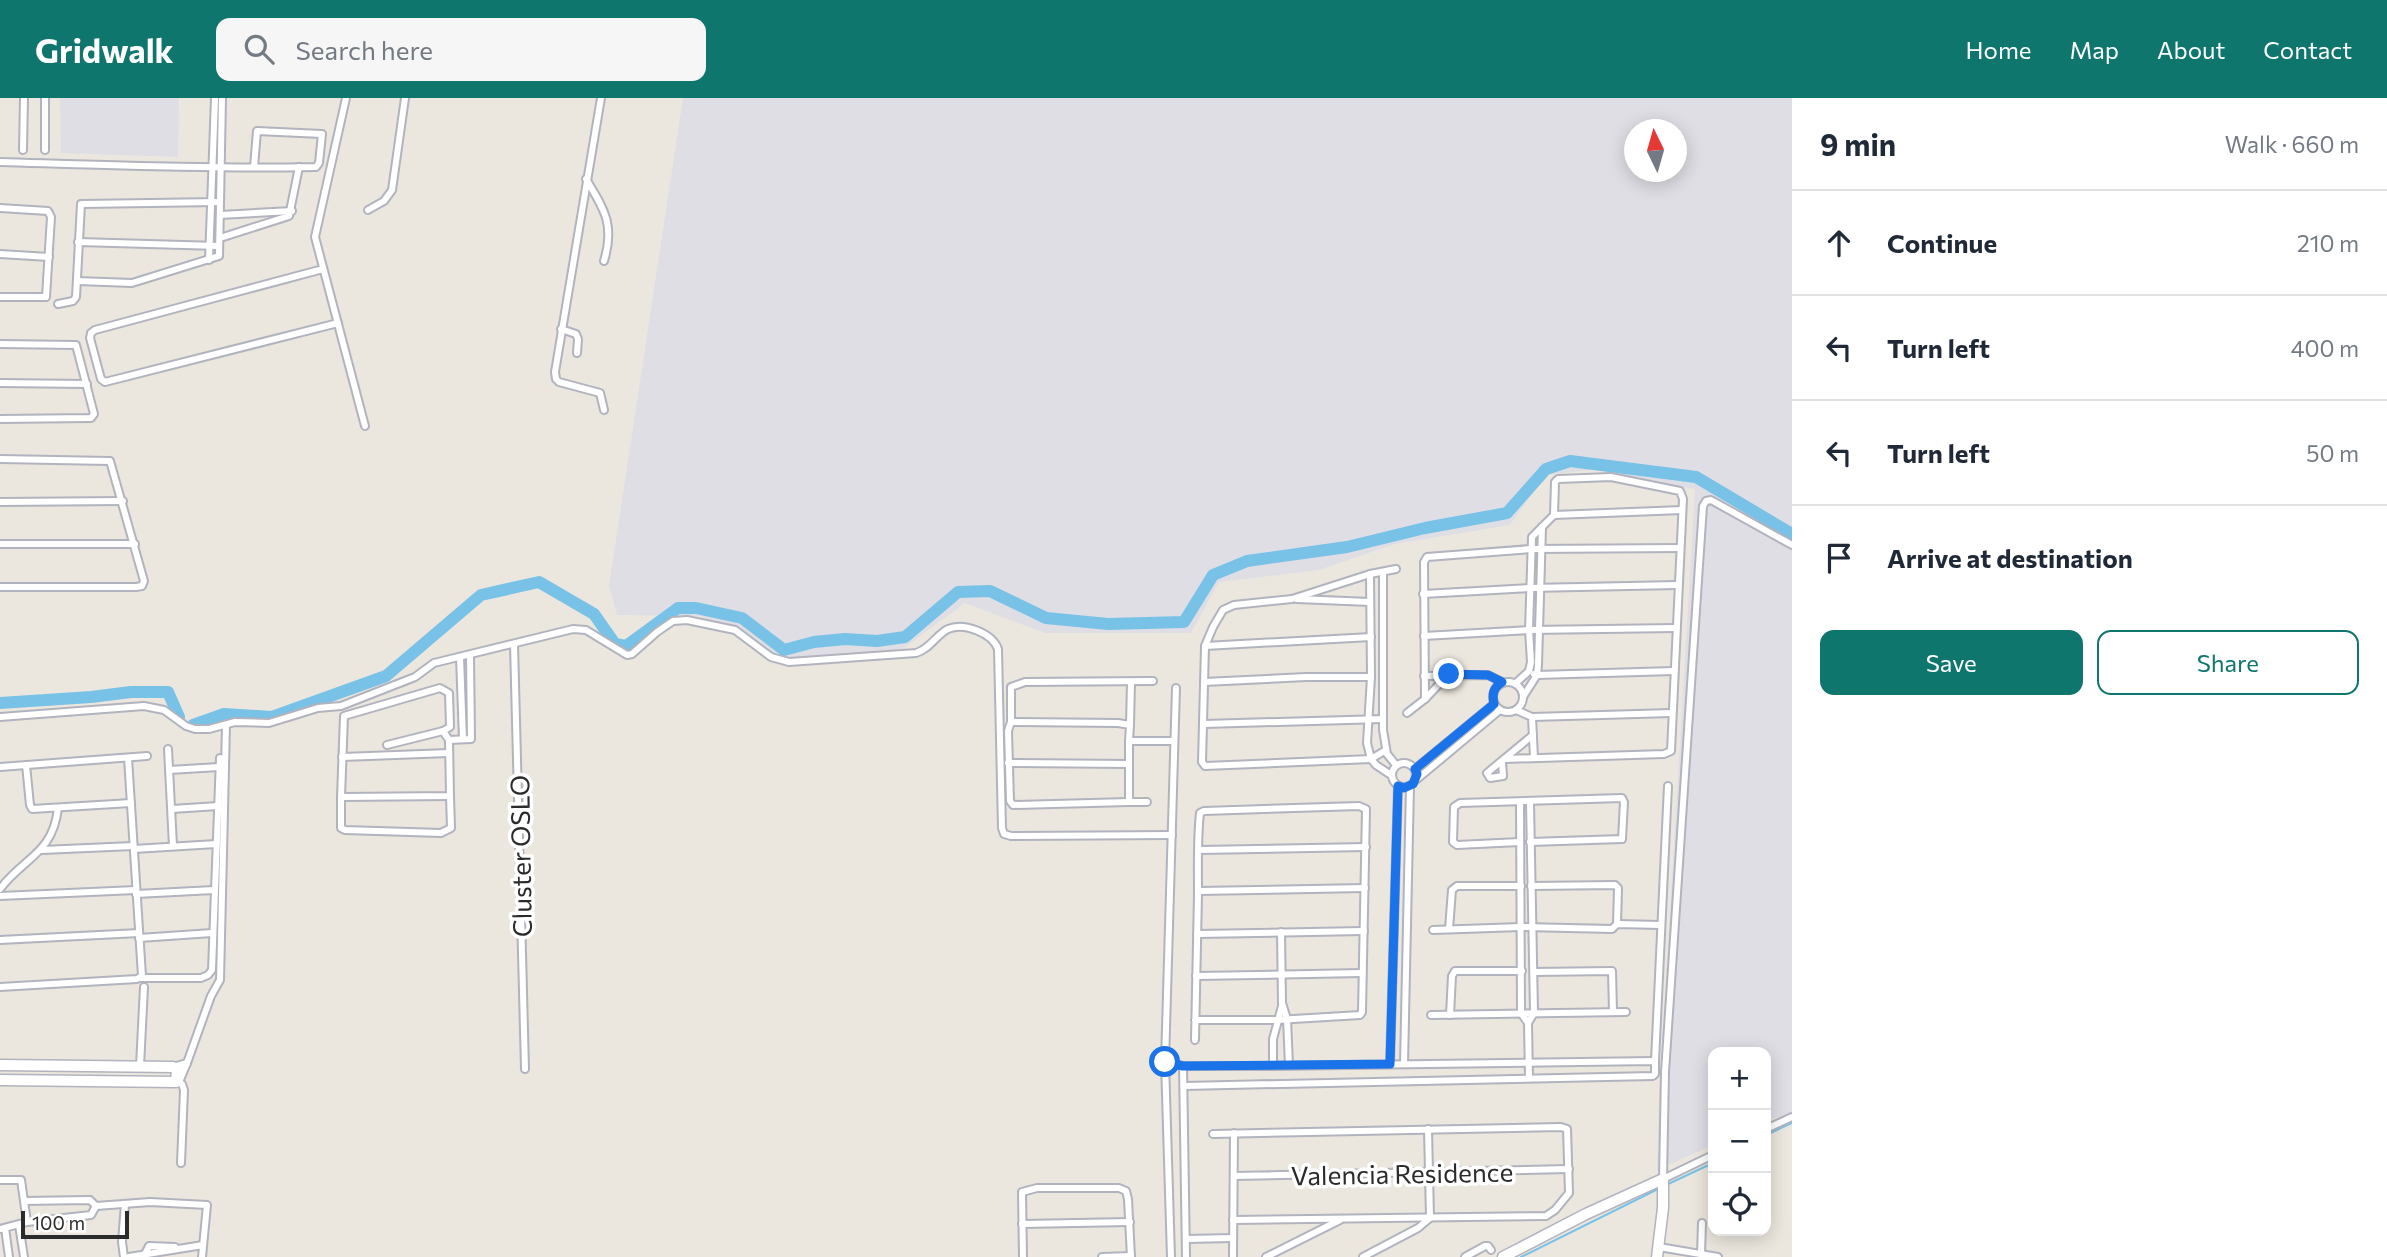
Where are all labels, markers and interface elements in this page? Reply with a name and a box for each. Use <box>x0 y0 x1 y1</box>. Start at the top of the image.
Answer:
search box <box>216 18 706 81</box>
text: Gridwalk <box>35 29 174 70</box>
icon: search <box>240 30 278 68</box>
text: Search here <box>296 34 433 65</box>
text: Home <box>1966 35 2032 64</box>
text: Map <box>2070 35 2119 64</box>
text: About <box>2157 35 2225 64</box>
text: Contact <box>2263 35 2352 64</box>
north arrow <box>1624 119 1687 182</box>
text: 9 min <box>1820 125 1896 162</box>
text: Walk · 660 m <box>2225 130 2359 158</box>
icon: ahead <box>1820 224 1858 262</box>
text: Continue <box>1887 227 1997 258</box>
text: 210 m <box>2297 229 2359 257</box>
icon: left <box>1820 329 1858 367</box>
text: Turn left <box>1887 332 1990 363</box>
text: 400 m <box>2291 334 2359 362</box>
icon: left <box>1820 434 1858 472</box>
text: Turn left <box>1887 437 1990 468</box>
text: 50 m <box>2306 439 2359 467</box>
icon: arrive <box>1820 539 1858 577</box>
text: Arrive at destination <box>1887 542 2133 573</box>
button: Save <box>1820 630 2083 695</box>
button: Share <box>2097 630 2359 695</box>
route end <box>1433 658 1464 689</box>
street label: Cluster OSLO <box>503 775 537 937</box>
route start <box>1149 1046 1180 1077</box>
map controls <box>1708 1047 1771 1236</box>
button: + <box>1708 1047 1771 1110</box>
button: − <box>1708 1110 1771 1173</box>
street label: Valencia Residence <box>1291 1156 1513 1190</box>
button: locate <box>1708 1173 1771 1236</box>
scale bar <box>21 1208 130 1240</box>
text: 100 m <box>32 1211 85 1234</box>

